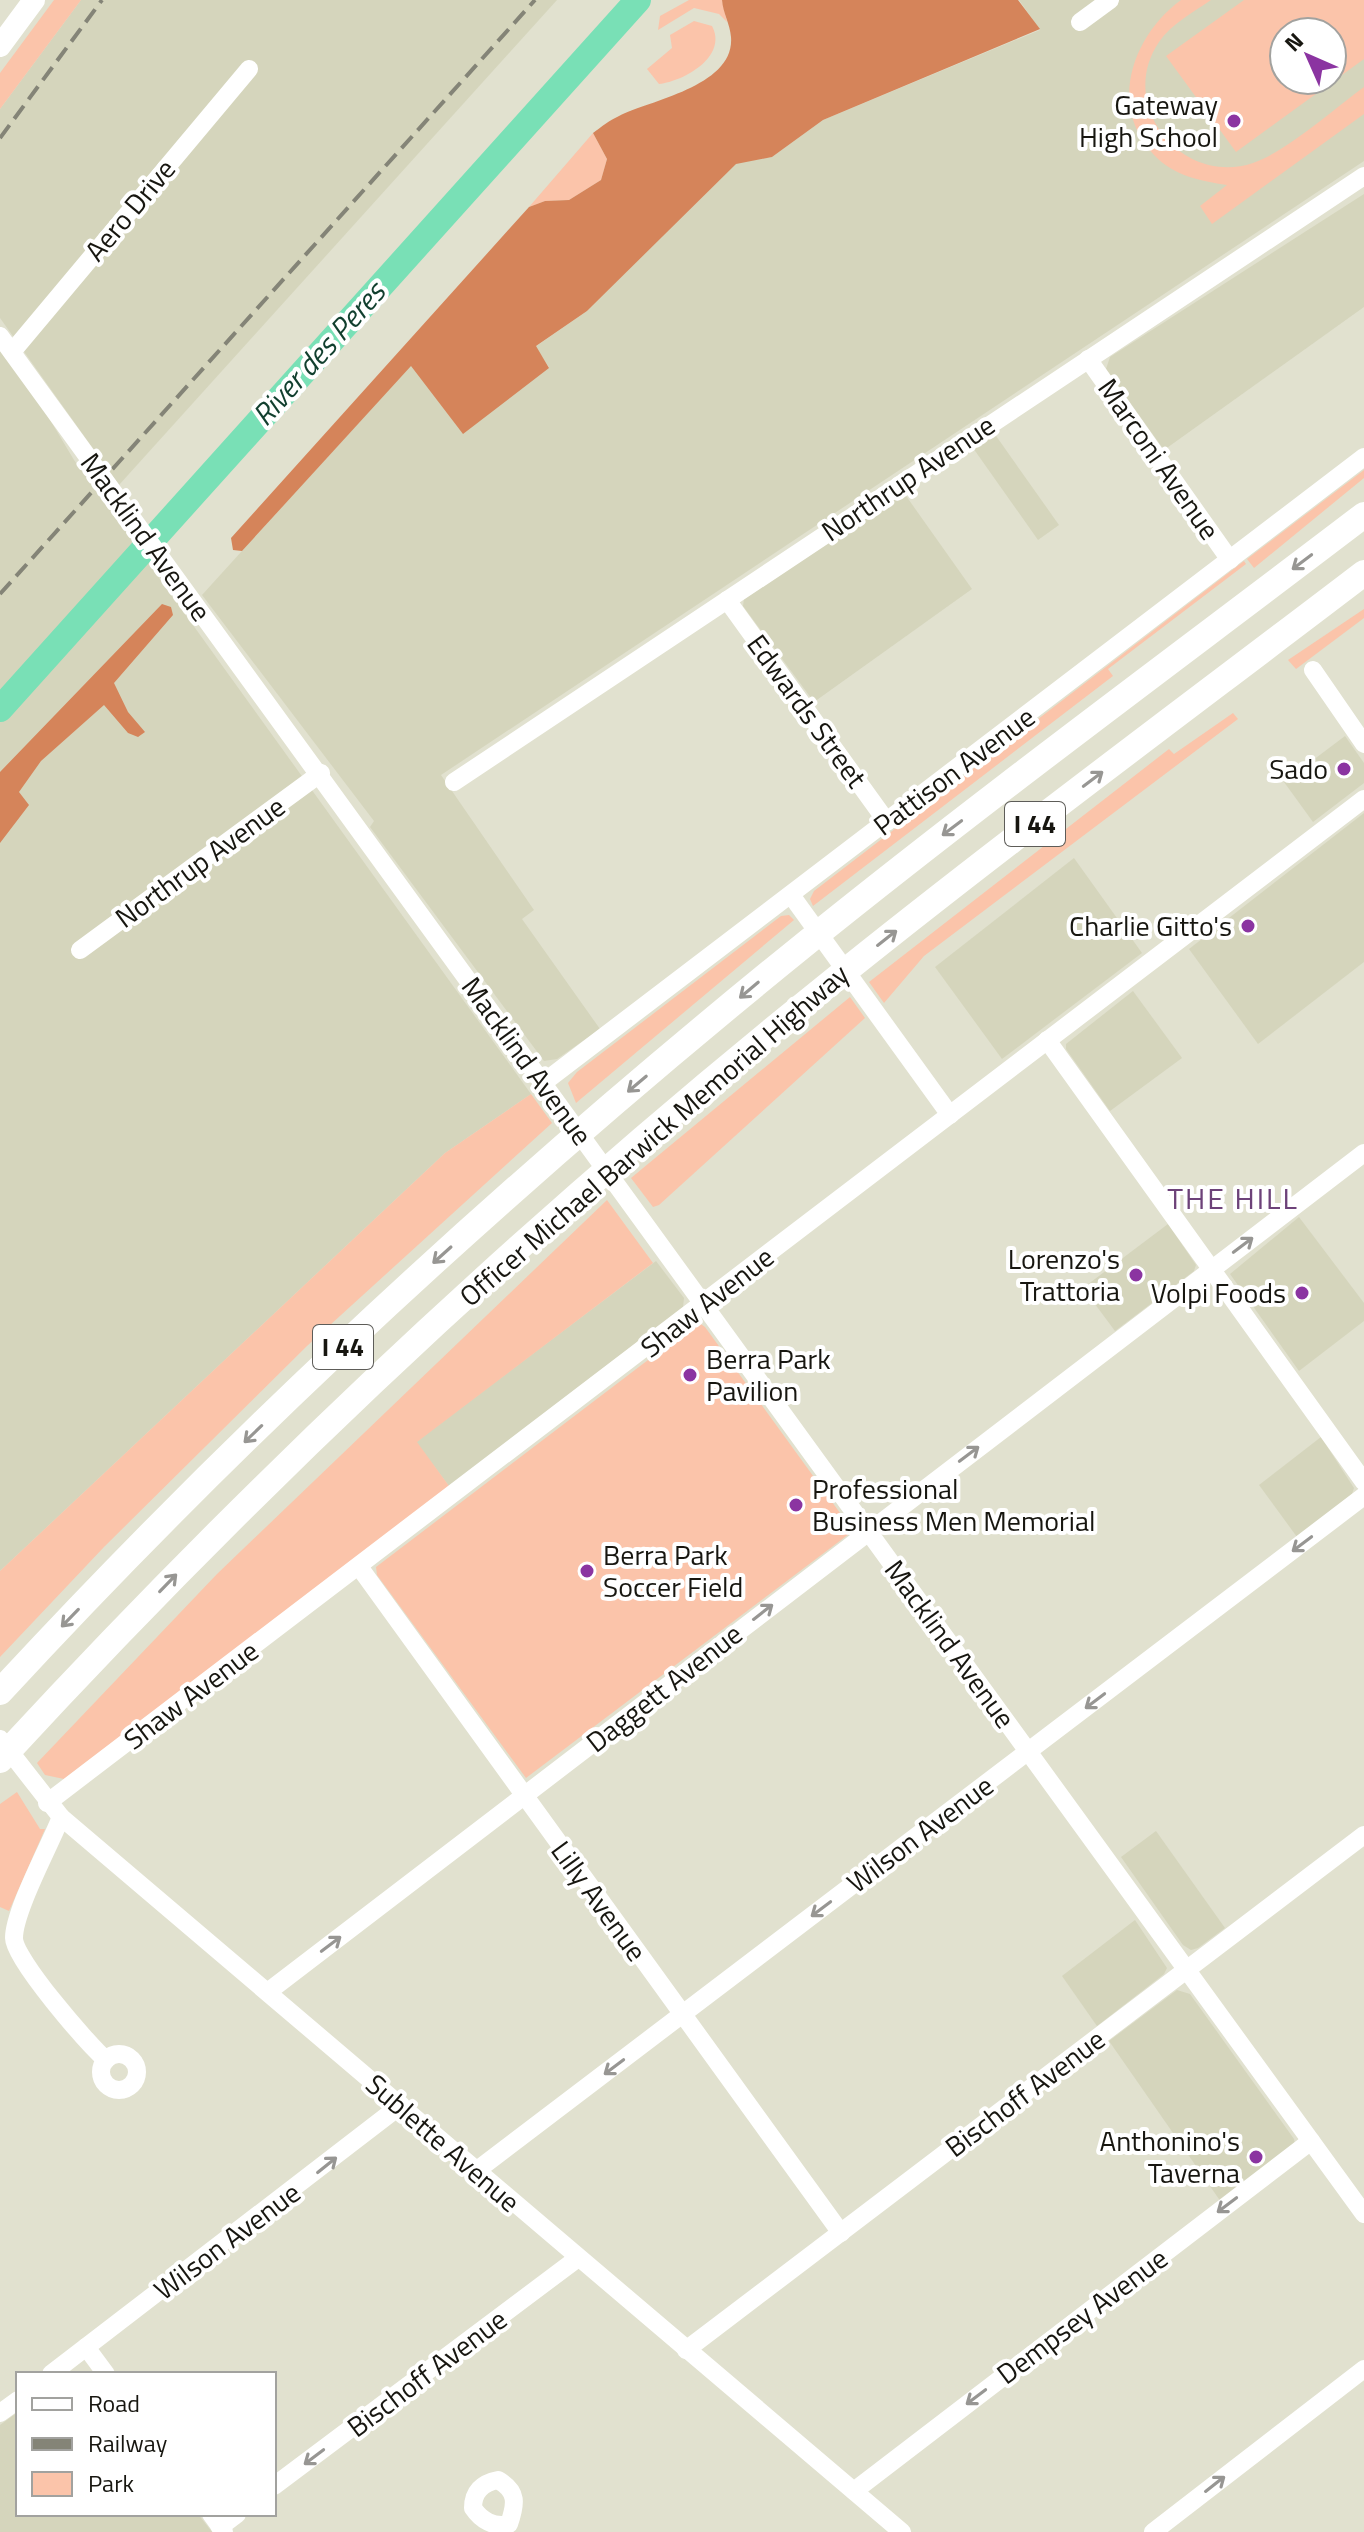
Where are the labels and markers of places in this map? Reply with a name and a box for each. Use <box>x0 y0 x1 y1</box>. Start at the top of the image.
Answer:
place label: Gateway High School <box>1079 83 1218 158</box>
marker: Gateway High School <box>1225 112 1243 130</box>
place label: Sado <box>1269 747 1328 790</box>
marker: Sado <box>1335 760 1353 778</box>
place label: Charlie Gitto's <box>1069 904 1232 947</box>
marker: Charlie Gitto's <box>1239 917 1257 935</box>
place label: Lorenzo's Trattoria <box>1008 1237 1120 1312</box>
marker: Lorenzo's Trattoria <box>1127 1266 1145 1284</box>
place label: Volpi Foods <box>1151 1271 1286 1314</box>
marker: Volpi Foods <box>1293 1284 1311 1302</box>
place label: Berra Park Pavilion <box>706 1337 831 1412</box>
marker: Berra Park Pavilion <box>681 1366 699 1384</box>
place label: Professional Business Men Memorial <box>812 1467 1095 1542</box>
marker: Professional Business Men Memorial <box>787 1496 805 1514</box>
place label: Berra Park Soccer Field <box>603 1533 743 1608</box>
marker: Berra Park Soccer Field <box>578 1562 596 1580</box>
place label: Anthonino's Taverna <box>1099 2119 1240 2194</box>
marker: Anthonino's Taverna <box>1247 2148 1265 2166</box>

